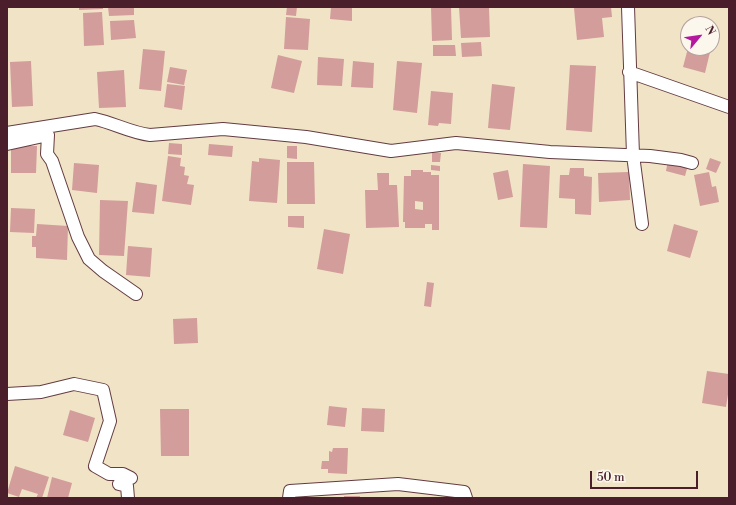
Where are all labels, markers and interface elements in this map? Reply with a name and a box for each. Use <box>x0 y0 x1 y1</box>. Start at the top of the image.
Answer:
north arrow <box>680 16 720 56</box>
text: N <box>701 23 718 38</box>
scale bar <box>592 463 700 489</box>
text: 50 m <box>597 470 625 485</box>

